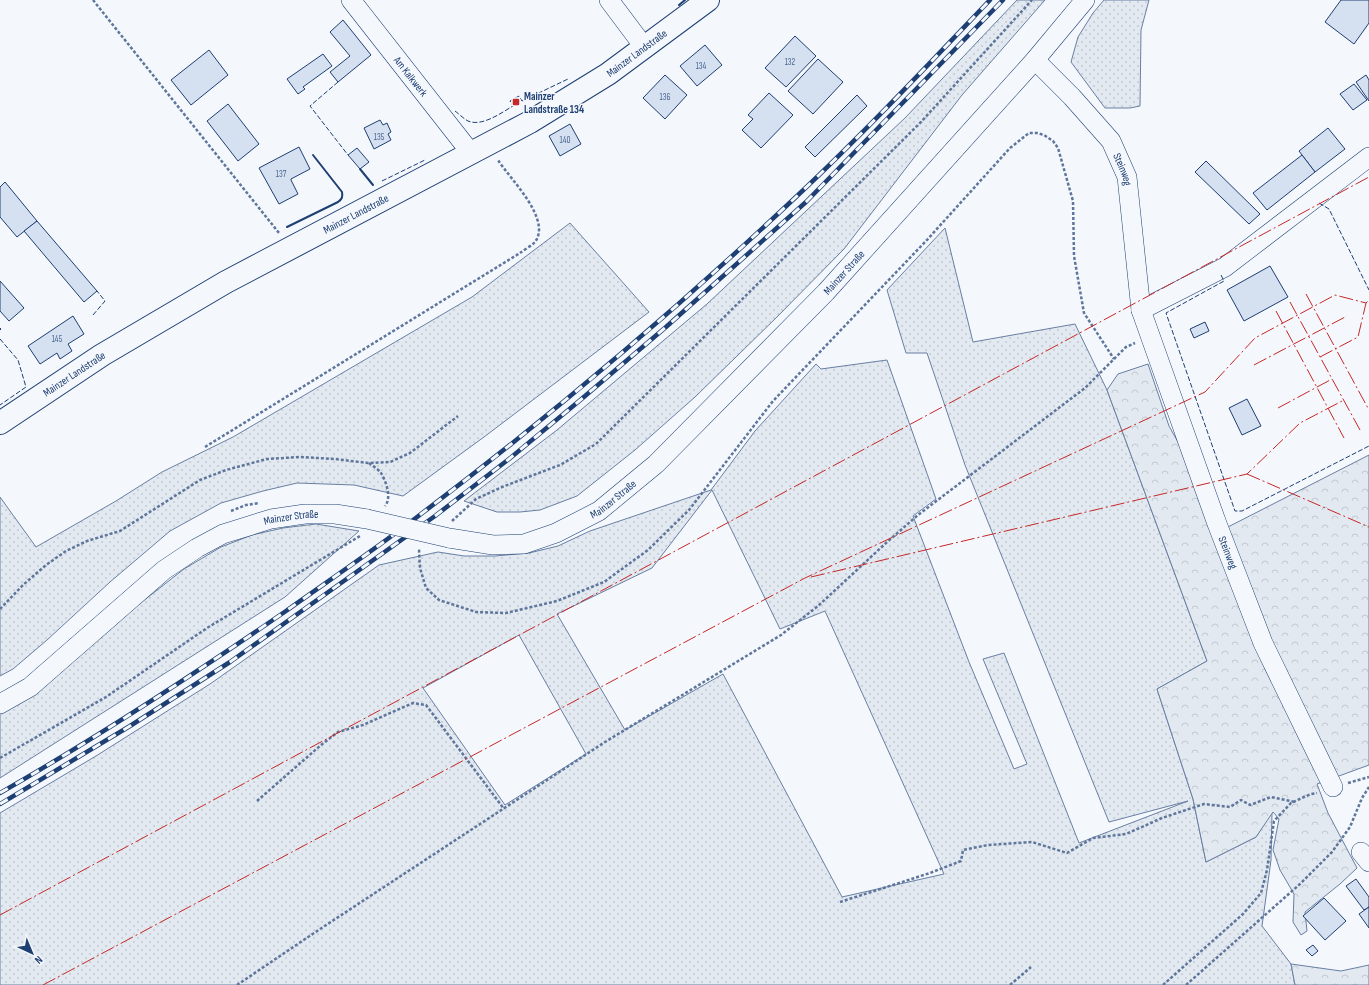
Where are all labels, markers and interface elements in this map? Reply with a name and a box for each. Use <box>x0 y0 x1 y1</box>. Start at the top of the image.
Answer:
street label: Mainzer Landstraße <box>604 27 670 80</box>
street label: Am Kalkwerk <box>390 53 431 100</box>
house number: 132 <box>785 57 796 68</box>
house number: 134 <box>696 61 707 72</box>
place label: Mainzer Landstraße 134 <box>524 90 584 116</box>
house number: 136 <box>660 92 670 103</box>
marker: Mainzer Landstraße 134 <box>511 97 521 107</box>
house number: 135 <box>374 132 385 143</box>
house number: 140 <box>560 135 570 146</box>
street label: Steinweg <box>1110 151 1134 187</box>
house number: 137 <box>276 169 287 180</box>
street label: Mainzer Landstraße <box>321 192 391 237</box>
street label: Mainzer Straße <box>821 248 867 297</box>
house number: 145 <box>52 334 63 345</box>
street label: Mainzer Landstraße <box>41 349 108 399</box>
street label: Mainzer Straße <box>588 477 639 521</box>
street label: Mainzer Straße <box>262 508 318 528</box>
street label: Steinweg <box>1215 534 1240 572</box>
north arrow <box>12 933 52 973</box>
text: N <box>32 953 45 967</box>

